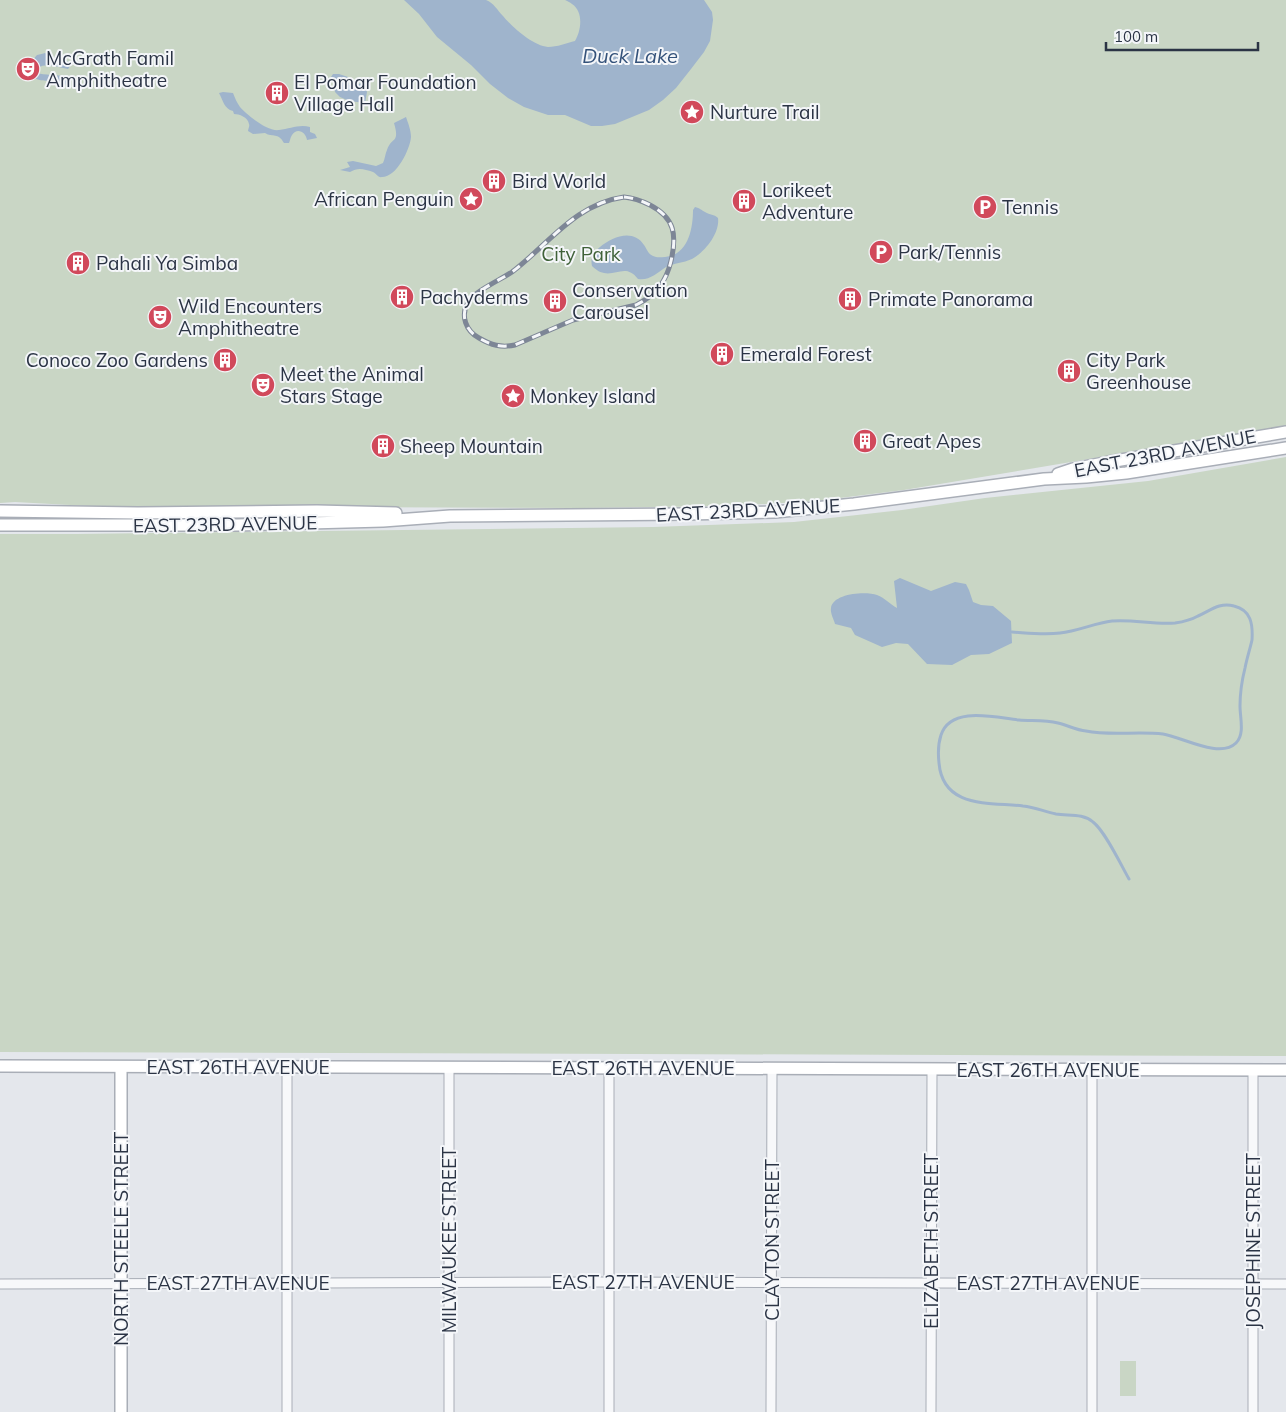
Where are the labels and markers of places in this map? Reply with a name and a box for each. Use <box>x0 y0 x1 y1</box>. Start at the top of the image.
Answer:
place label: McGrath Famil Amphitheatre <box>46 46 174 92</box>
theatre icon: McGrath Famil Amphitheatre <box>15 56 41 82</box>
place label: El Pomar Foundation Village Hall <box>294 70 477 116</box>
building icon: El Pomar Foundation Village Hall <box>264 80 290 106</box>
place icon: Nurture Trail <box>679 99 705 125</box>
place label: Nurture Trail <box>710 100 820 124</box>
building icon: Bird World <box>481 168 507 194</box>
place label: Bird World <box>512 169 606 193</box>
place label: Lorikeet Adventure <box>762 178 853 224</box>
place icon: African Penguin <box>458 186 484 212</box>
place label: African Penguin <box>314 187 454 211</box>
building icon: Lorikeet Adventure <box>731 188 757 214</box>
parking icon: Tennis <box>972 194 998 220</box>
place label: Tennis <box>1002 195 1059 219</box>
parking icon: Park/Tennis <box>868 239 894 265</box>
place label: Park/Tennis <box>898 240 1001 264</box>
building icon: Pahali Ya Simba <box>65 250 91 276</box>
place label: Pahali Ya Simba <box>96 251 238 275</box>
place label: Conservation Carousel <box>572 278 688 324</box>
building icon: Pachyderms <box>389 284 415 310</box>
place label: Pachyderms <box>420 285 528 309</box>
building icon: Primate Panorama <box>837 286 863 312</box>
place label: Primate Panorama <box>868 287 1033 311</box>
building icon: Conservation Carousel <box>542 288 568 314</box>
place label: Wild Encounters Amphitheatre <box>178 294 322 340</box>
theatre icon: Wild Encounters Amphitheatre <box>147 304 173 330</box>
building icon: Emerald Forest <box>709 341 735 367</box>
place label: Emerald Forest <box>740 342 872 366</box>
building icon: Conoco Zoo Gardens <box>212 347 238 373</box>
place label: Conoco Zoo Gardens <box>26 348 208 372</box>
place label: City Park Greenhouse <box>1086 348 1191 394</box>
building icon: City Park Greenhouse <box>1056 358 1082 384</box>
place label: Meet the Animal Stars Stage <box>280 362 424 408</box>
theatre icon: Meet the Animal Stars Stage <box>250 372 276 398</box>
place icon: Monkey Island <box>500 383 526 409</box>
place label: Monkey Island <box>530 384 656 408</box>
building icon: Great Apes <box>852 428 878 454</box>
place label: Great Apes <box>882 429 981 453</box>
building icon: Sheep Mountain <box>370 433 396 459</box>
place label: Sheep Mountain <box>400 434 543 458</box>

